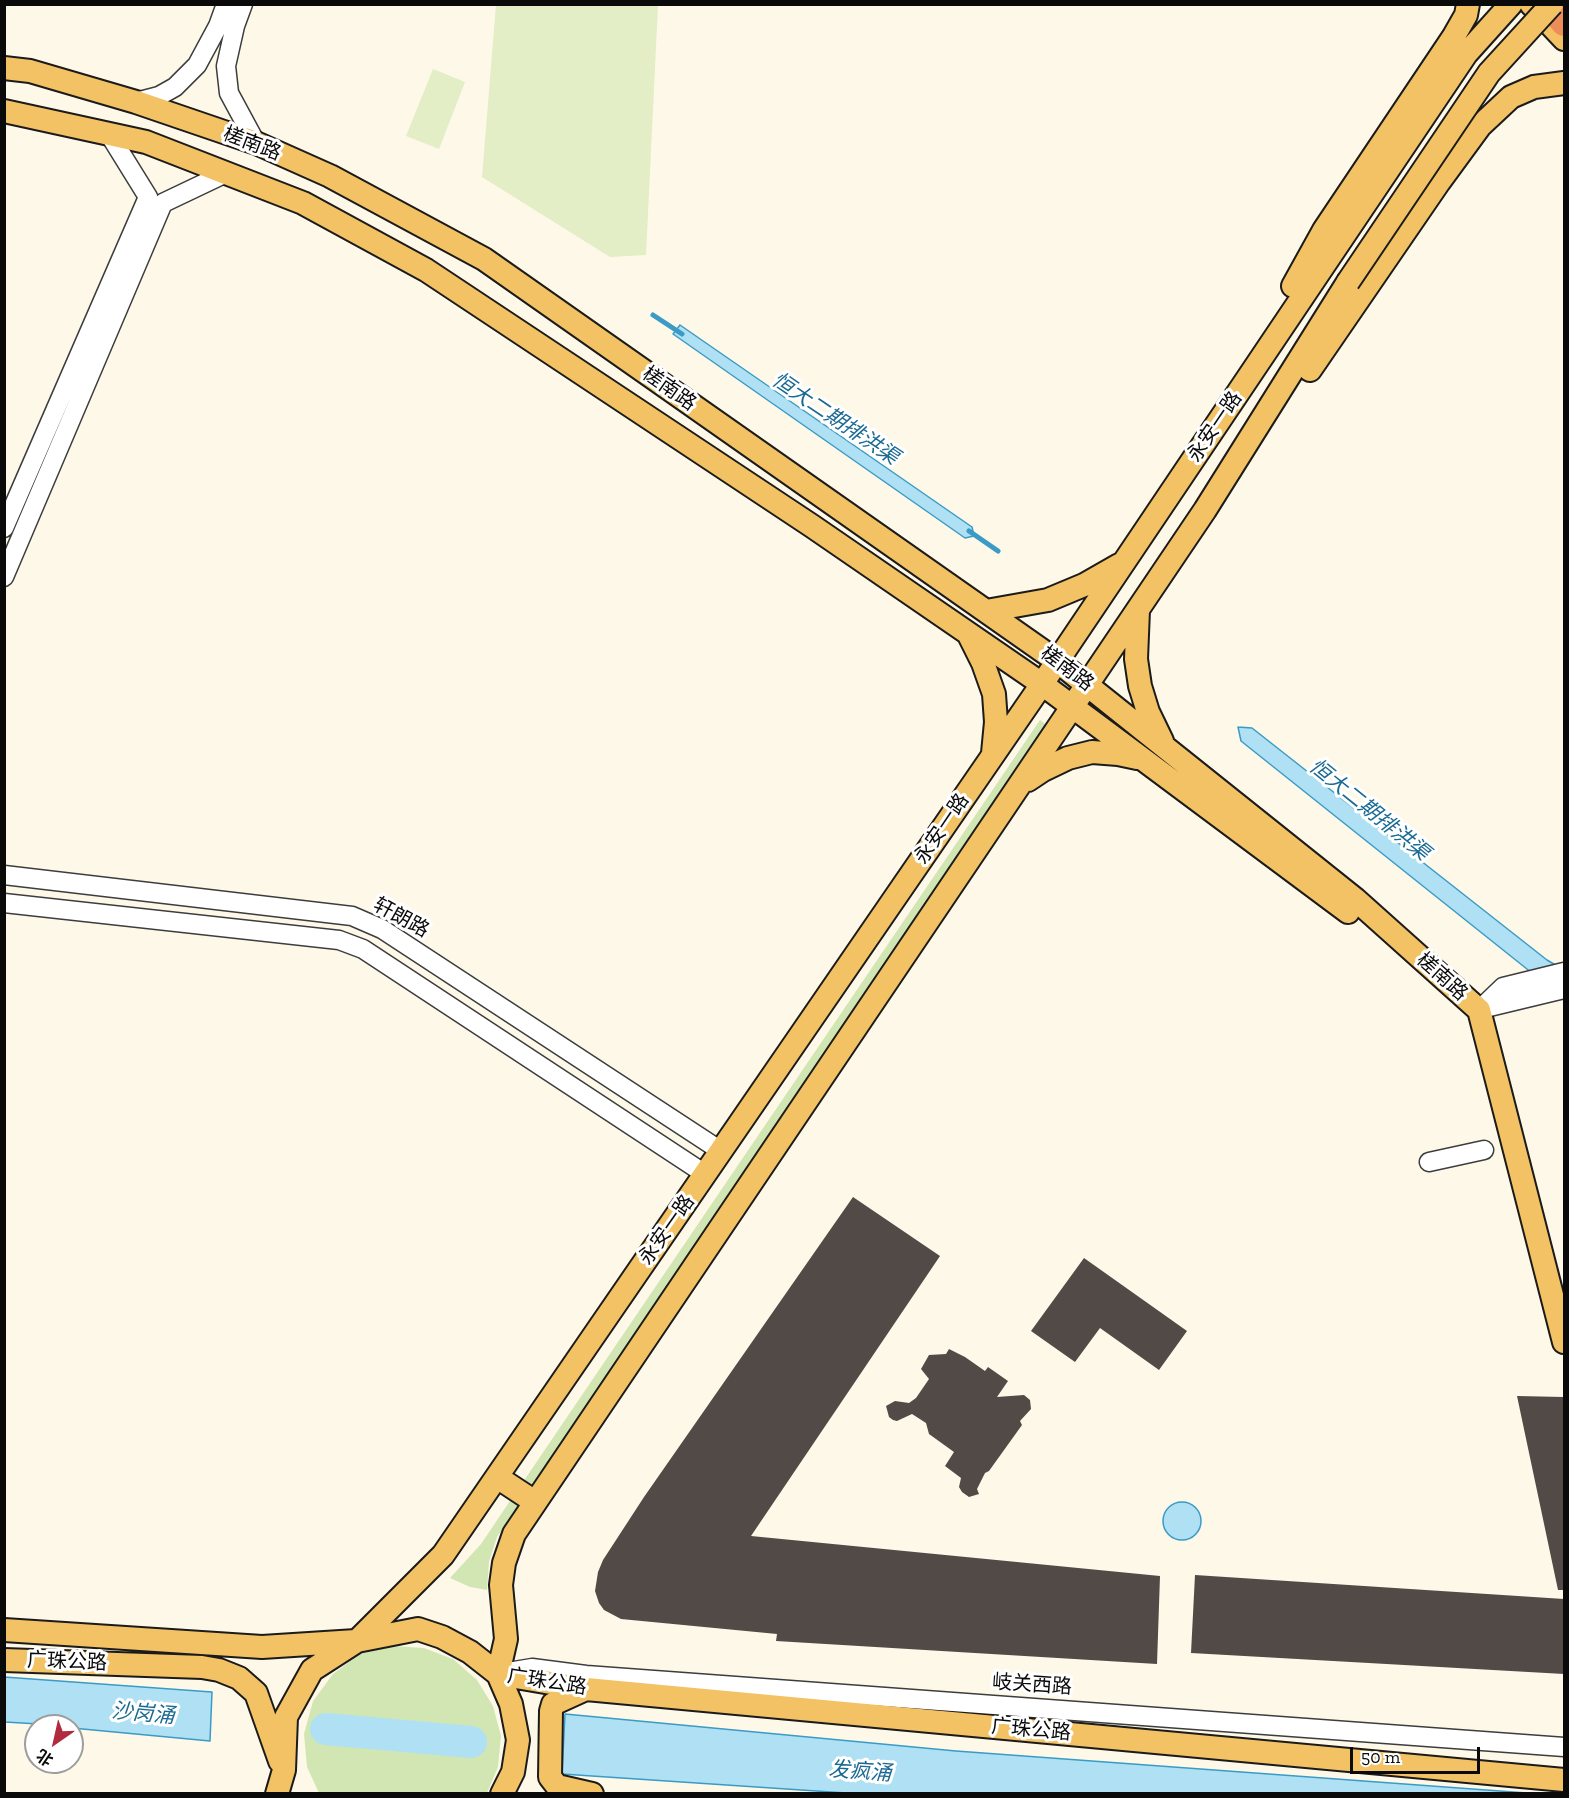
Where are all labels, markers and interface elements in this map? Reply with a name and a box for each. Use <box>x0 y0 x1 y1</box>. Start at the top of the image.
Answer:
street label: 槎南路 <box>220 122 284 166</box>
street label: 槎南路 <box>638 362 700 416</box>
water label: 恒大二期排洪渠 <box>767 367 903 471</box>
street label: 永安一路 <box>1183 387 1247 467</box>
street label: 槎南路 <box>1036 641 1098 697</box>
water label: 恒大二期排洪渠 <box>1304 754 1434 866</box>
street label: 永安一路 <box>910 789 974 869</box>
street label: 轩朗路 <box>369 893 433 943</box>
street label: 槎南路 <box>1412 948 1472 1006</box>
street label: 永安一路 <box>634 1190 700 1270</box>
street label: 广珠公路 <box>27 1649 107 1675</box>
street label: 广珠公路 <box>506 1664 588 1700</box>
street label: 岐关西路 <box>991 1670 1073 1700</box>
water label: 沙岗涌 <box>111 1699 175 1729</box>
north arrow <box>24 1714 84 1774</box>
street label: 广珠公路 <box>990 1715 1072 1745</box>
scale bar <box>1353 1735 1484 1773</box>
text: 北 <box>33 1745 57 1770</box>
text: 50 m <box>1361 1746 1400 1768</box>
water label: 发疯涌 <box>828 1757 892 1787</box>

